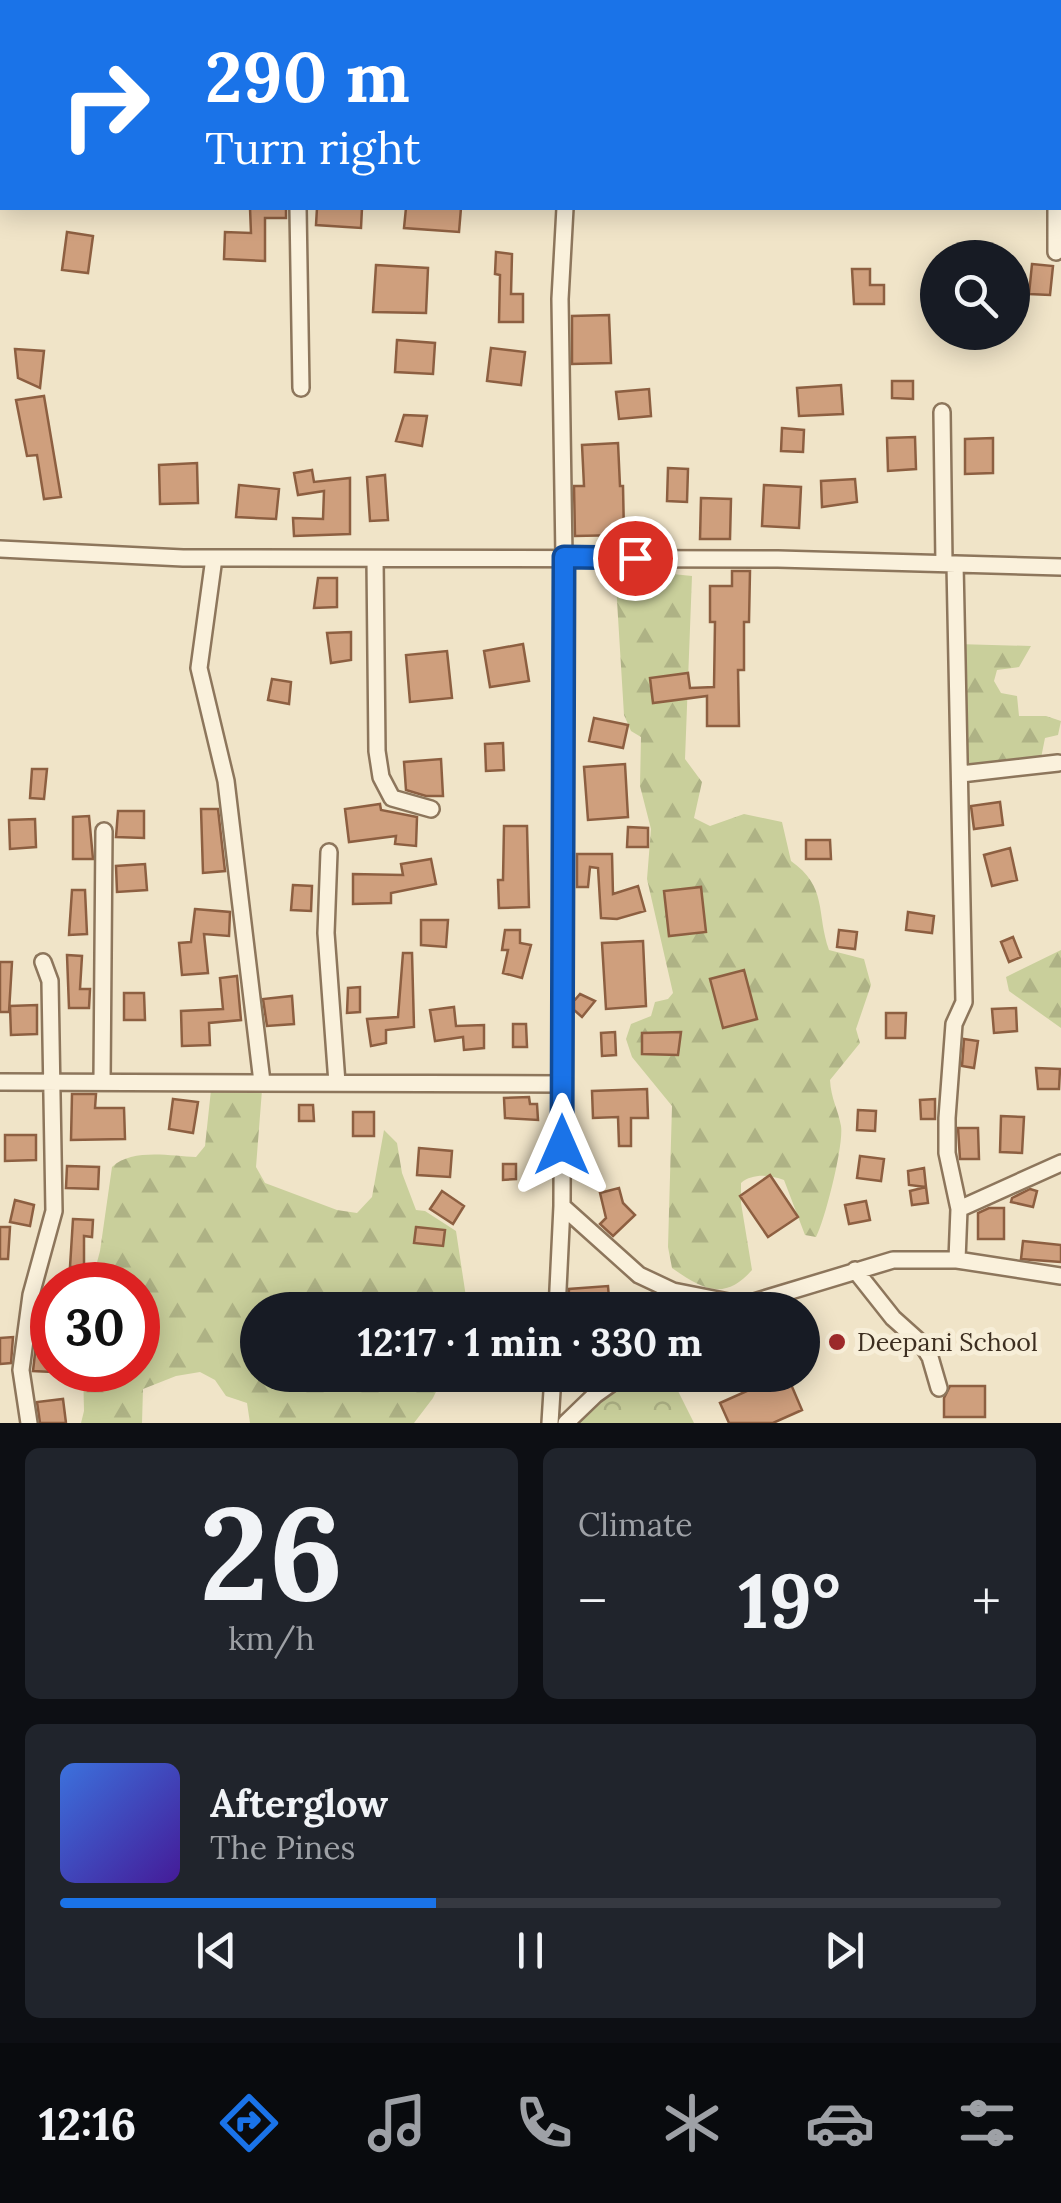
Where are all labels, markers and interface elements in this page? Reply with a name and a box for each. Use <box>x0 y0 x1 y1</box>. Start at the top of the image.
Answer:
text: 290 m <box>205 32 410 121</box>
icon: right <box>40 40 170 170</box>
text: Turn right <box>205 119 421 176</box>
map controls <box>920 240 1030 350</box>
button: search <box>920 240 1030 350</box>
pin <box>593 516 678 601</box>
icon: arrive <box>608 531 663 586</box>
position arrow <box>510 1093 614 1197</box>
speed limit sign: 30 <box>30 1262 160 1392</box>
text: 12:17 · 1 min · 330 m <box>358 1318 702 1366</box>
place label: Deepani School <box>857 1326 1038 1358</box>
marker: Deepani School <box>826 1331 848 1353</box>
text: 26 <box>199 1469 344 1636</box>
text: Climate <box>578 1504 693 1545</box>
text: 19° <box>738 1553 841 1649</box>
text: − <box>578 1566 607 1636</box>
text: + <box>972 1566 1001 1636</box>
text: km/h <box>228 1618 315 1659</box>
text: Afterglow <box>210 1779 388 1827</box>
text: The Pines <box>210 1827 355 1868</box>
icon: previous <box>189 1923 244 1978</box>
icon: pause <box>503 1923 558 1978</box>
icon: next <box>817 1923 872 1978</box>
icon: directions <box>214 2088 284 2158</box>
icon: music <box>362 2088 432 2158</box>
icon: phone <box>509 2088 579 2158</box>
icon: climate <box>657 2088 727 2158</box>
icon: car <box>805 2088 875 2158</box>
icon: filters <box>952 2088 1022 2158</box>
text: 12:16 <box>39 2095 136 2152</box>

